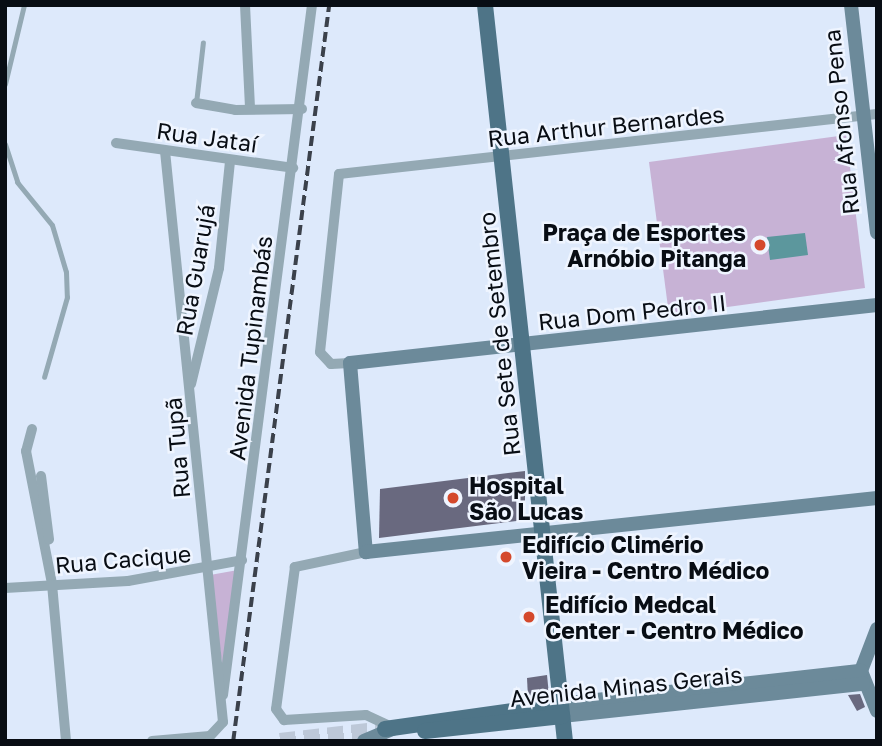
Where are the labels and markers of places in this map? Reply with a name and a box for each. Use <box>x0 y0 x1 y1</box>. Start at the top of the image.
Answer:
place label: Praça de Esportes Arnóbio Pitanga <box>543 218 746 272</box>
marker: Praça de Esportes Arnóbio Pitanga <box>752 237 768 253</box>
place label: Hospital São Lucas <box>469 471 583 525</box>
marker: Hospital São Lucas <box>443 488 463 508</box>
place label: Edifício Climério Vieira - Centro Médico <box>522 530 769 584</box>
marker: Edifício Climério Vieira - Centro Médico <box>496 547 516 567</box>
place label: Edifício Medcal Center - Centro Médico <box>545 590 803 644</box>
marker: Edifício Medcal Center - Centro Médico <box>519 607 539 627</box>

